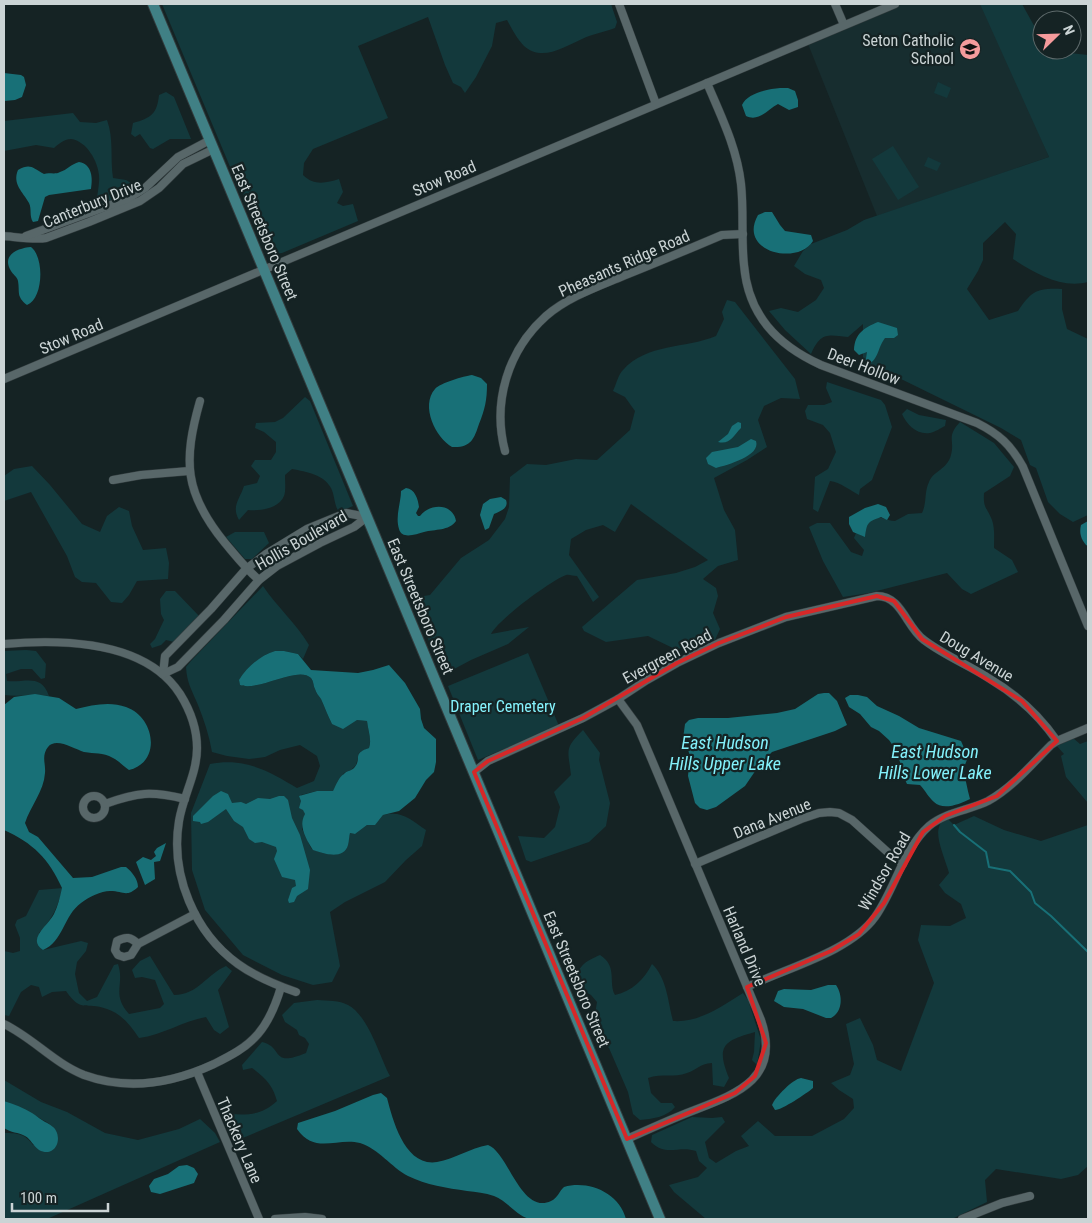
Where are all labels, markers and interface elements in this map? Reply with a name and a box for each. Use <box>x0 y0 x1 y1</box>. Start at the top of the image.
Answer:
north arrow <box>1032 10 1082 60</box>
text: N <box>1060 23 1078 37</box>
place label: Seton Catholic School <box>862 31 954 68</box>
school or university icon: Seton Catholic School <box>958 37 982 61</box>
street label: Stow Road <box>410 157 479 200</box>
street label: East Streetsboro Street <box>227 161 302 303</box>
street label: Canterbury Drive <box>40 175 144 232</box>
street label: Pheasants Ridge Road <box>556 226 693 301</box>
street label: Stow Road <box>37 315 106 358</box>
street label: Deer Hollow <box>825 344 903 389</box>
street label: Hollis Boulevard <box>252 507 350 574</box>
street label: East Streetsboro Street <box>383 535 458 677</box>
street label: Evergreen Road <box>620 625 715 688</box>
street label: Doug Avenue <box>936 627 1017 686</box>
park label: Draper Cemetery <box>450 697 556 716</box>
water label: East Hudson Hills Upper Lake <box>669 732 781 774</box>
water label: East Hudson Hills Lower Lake <box>878 741 992 783</box>
street label: Dana Avenue <box>731 794 814 843</box>
street label: Windsor Road <box>854 829 915 914</box>
street label: Harland Drive <box>719 903 770 989</box>
street label: East Streetsboro Street <box>539 908 614 1050</box>
street label: Thackery Lane <box>213 1094 266 1186</box>
scale bar <box>12 1180 109 1212</box>
text: 100 m <box>20 1189 57 1207</box>

